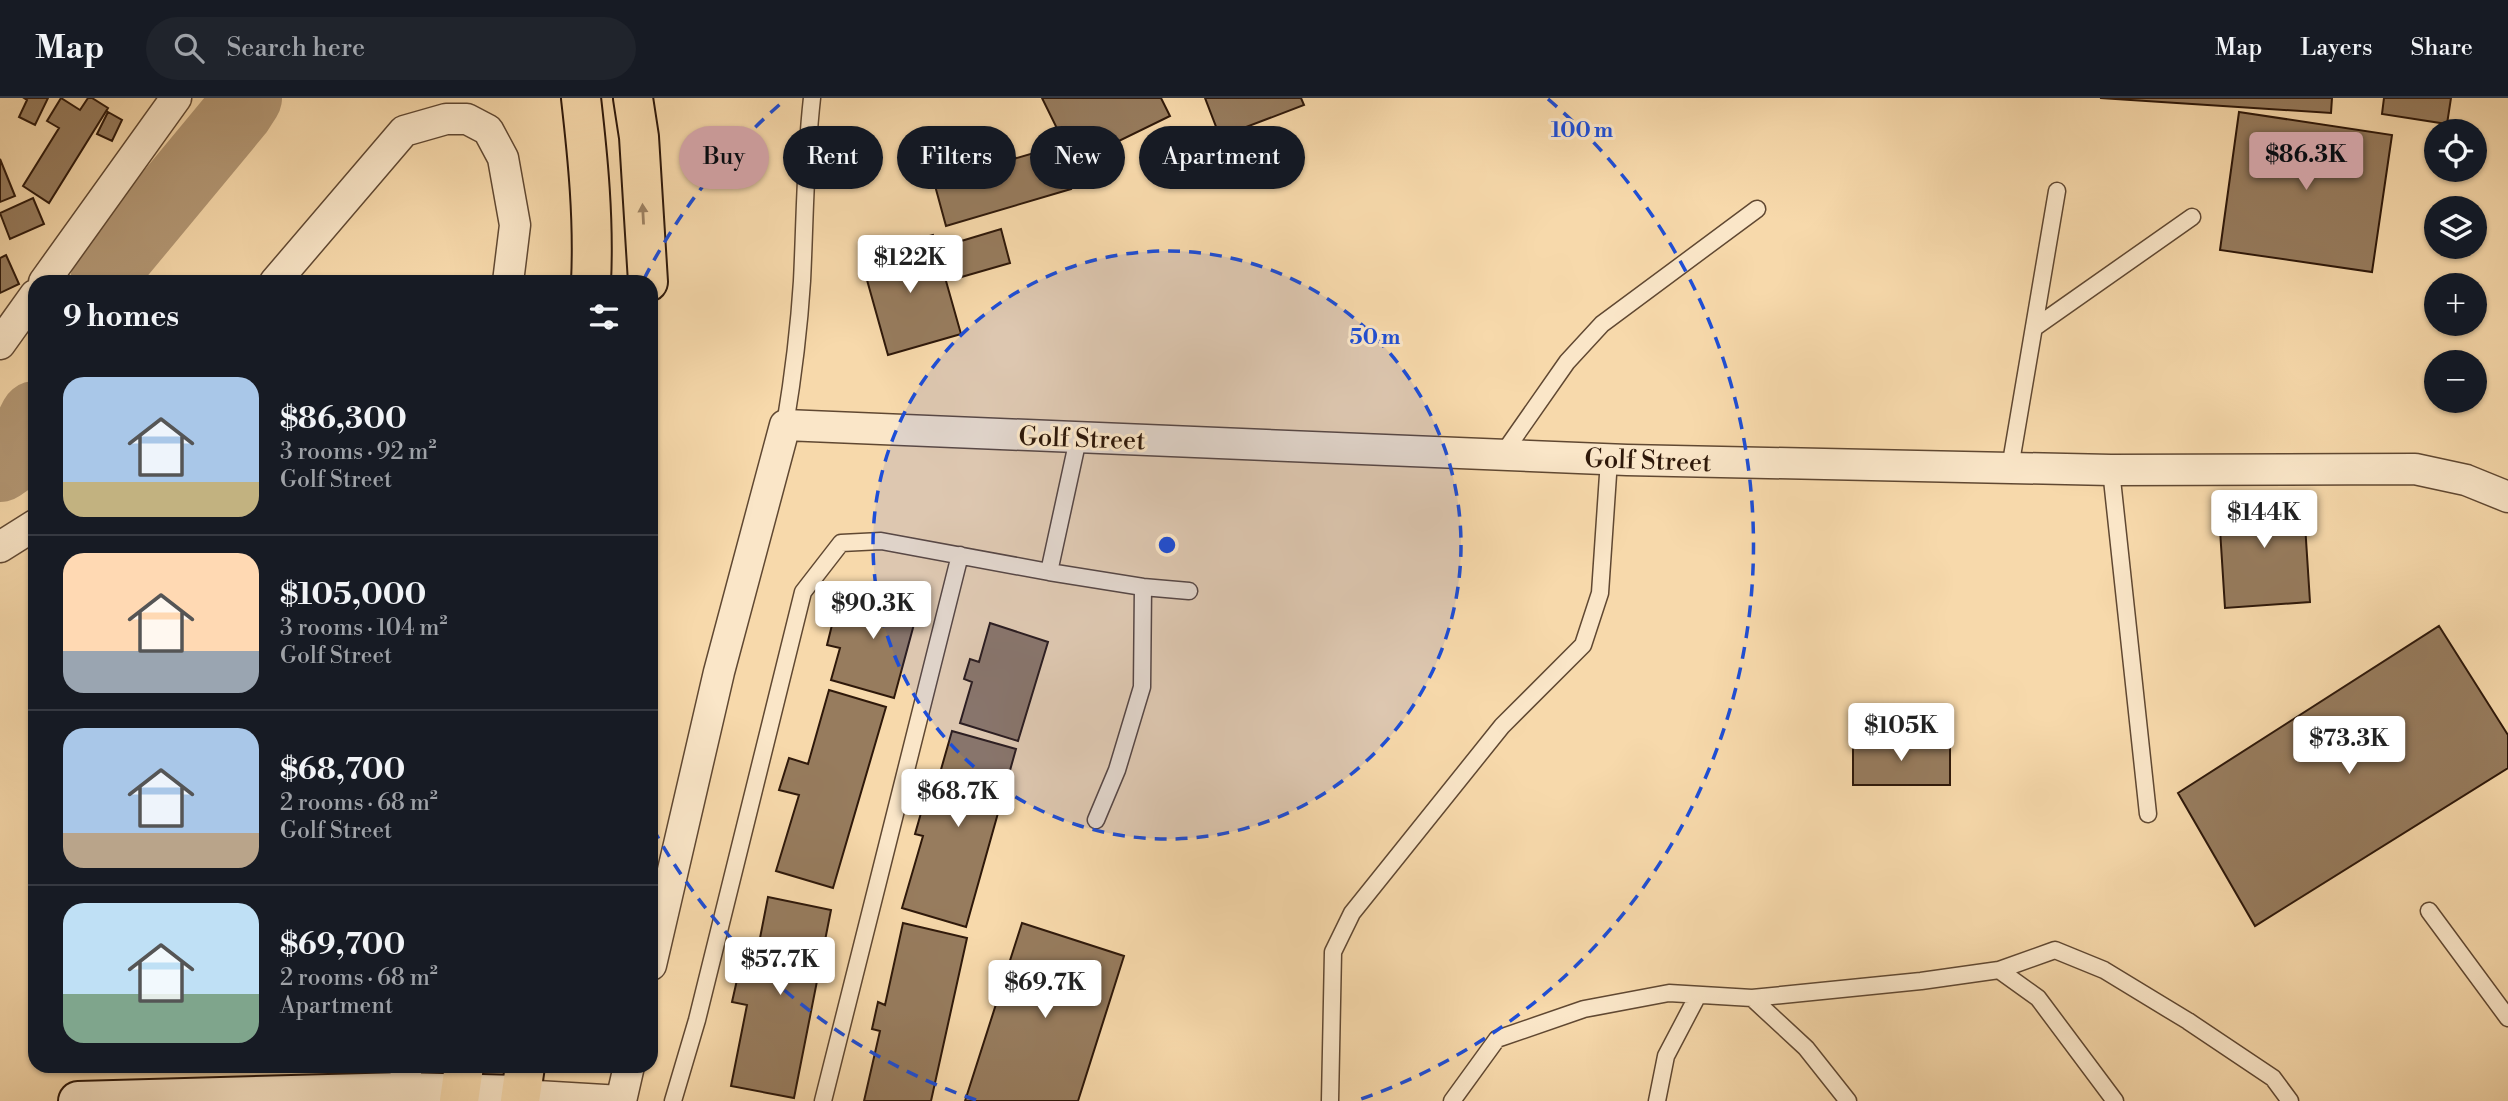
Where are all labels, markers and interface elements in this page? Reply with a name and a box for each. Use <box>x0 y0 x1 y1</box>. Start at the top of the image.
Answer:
search box <box>146 17 636 80</box>
text: Map <box>35 28 104 69</box>
icon: search <box>170 29 208 67</box>
text: Search here <box>226 32 365 64</box>
text: Map <box>2215 33 2262 63</box>
text: Layers <box>2300 33 2372 63</box>
text: Share <box>2410 33 2473 63</box>
text: 100 m <box>1551 118 1613 144</box>
map controls <box>2424 119 2487 413</box>
button: locate <box>2424 119 2487 182</box>
chip: Buy <box>679 126 769 189</box>
chip: Rent <box>783 126 883 189</box>
chip: Filters <box>897 126 1016 189</box>
chip: New <box>1030 126 1125 189</box>
chip: Apartment <box>1139 126 1305 189</box>
pin: $86.3K <box>2249 132 2363 192</box>
text: $86.3K <box>2265 141 2347 169</box>
button: layers <box>2424 196 2487 259</box>
one-way arrow <box>638 202 649 224</box>
pin: $122K <box>861 236 959 295</box>
text: $122K <box>874 244 946 272</box>
button: + <box>2424 273 2487 336</box>
text: 9 homes <box>63 298 179 336</box>
icon: filters <box>585 298 623 336</box>
text: 50 m <box>1350 325 1400 351</box>
button: − <box>2424 350 2487 413</box>
text: $86,300 <box>280 400 407 438</box>
icon: home <box>119 405 203 489</box>
street label: Golf Street <box>1018 421 1146 457</box>
text: 3 rooms · 92 m² <box>280 438 436 466</box>
street label: Golf Street <box>1584 443 1712 479</box>
text: Golf Street <box>280 466 392 494</box>
pin: $144K <box>2215 490 2313 550</box>
text: $144K <box>2227 499 2301 527</box>
centre of rings <box>1155 533 1179 557</box>
text: $105,000 <box>280 576 426 614</box>
icon: home <box>119 581 203 665</box>
pin: $90.3K <box>816 582 930 641</box>
text: $90.3K <box>831 590 915 618</box>
text: 3 rooms · 104 m² <box>280 614 448 642</box>
text: Golf Street <box>280 642 392 670</box>
pin: $105K <box>1852 704 1950 763</box>
text: $105K <box>1864 712 1938 740</box>
pin: $73.3K <box>2292 716 2406 776</box>
text: $73.3K <box>2309 725 2389 753</box>
text: $68,700 <box>280 751 405 789</box>
icon: home <box>119 756 203 840</box>
pin: $68.7K <box>901 770 1015 829</box>
text: $68.7K <box>917 778 999 806</box>
text: 2 rooms · 68 m² <box>280 789 438 817</box>
text: Golf Street <box>280 817 392 845</box>
text: $69,700 <box>280 926 405 964</box>
icon: home <box>119 931 203 1015</box>
pin: $57.7K <box>723 937 837 997</box>
text: $57.7K <box>741 946 819 974</box>
pin: $69.7K <box>988 960 1102 1020</box>
text: 2 rooms · 68 m² <box>280 964 438 992</box>
text: $69.7K <box>1004 969 1086 997</box>
text: Apartment <box>280 992 393 1020</box>

